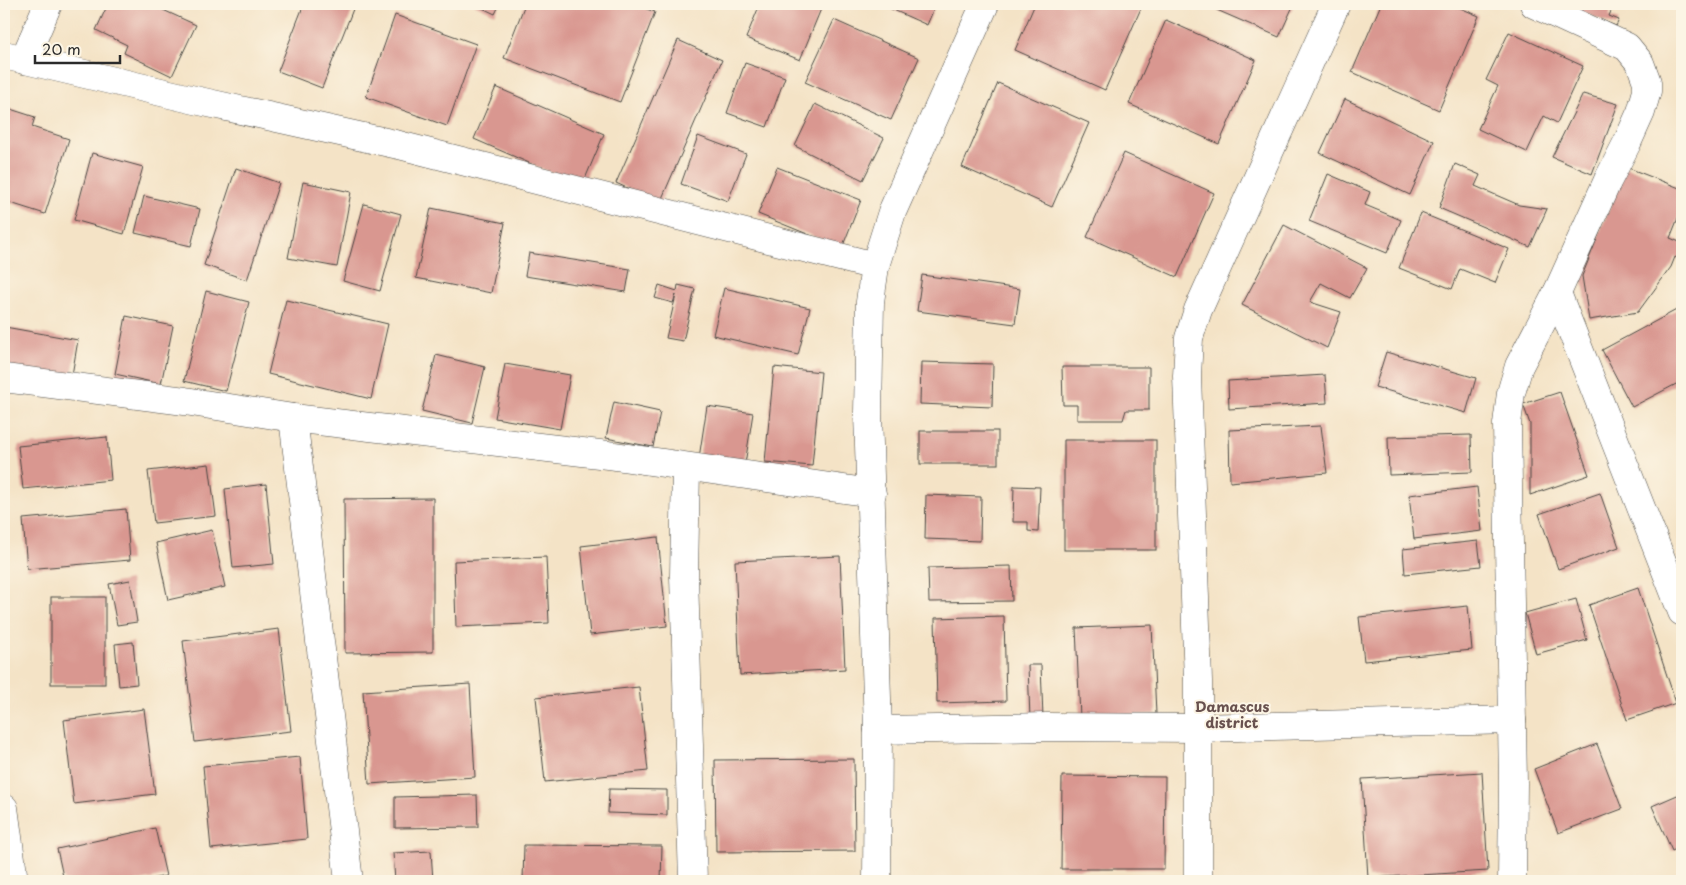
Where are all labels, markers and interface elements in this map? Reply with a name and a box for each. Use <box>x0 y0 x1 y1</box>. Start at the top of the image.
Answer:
scale bar <box>35 32 120 64</box>
text: 20 m <box>42 37 81 60</box>
district label: Damascus district <box>1195 696 1269 733</box>

